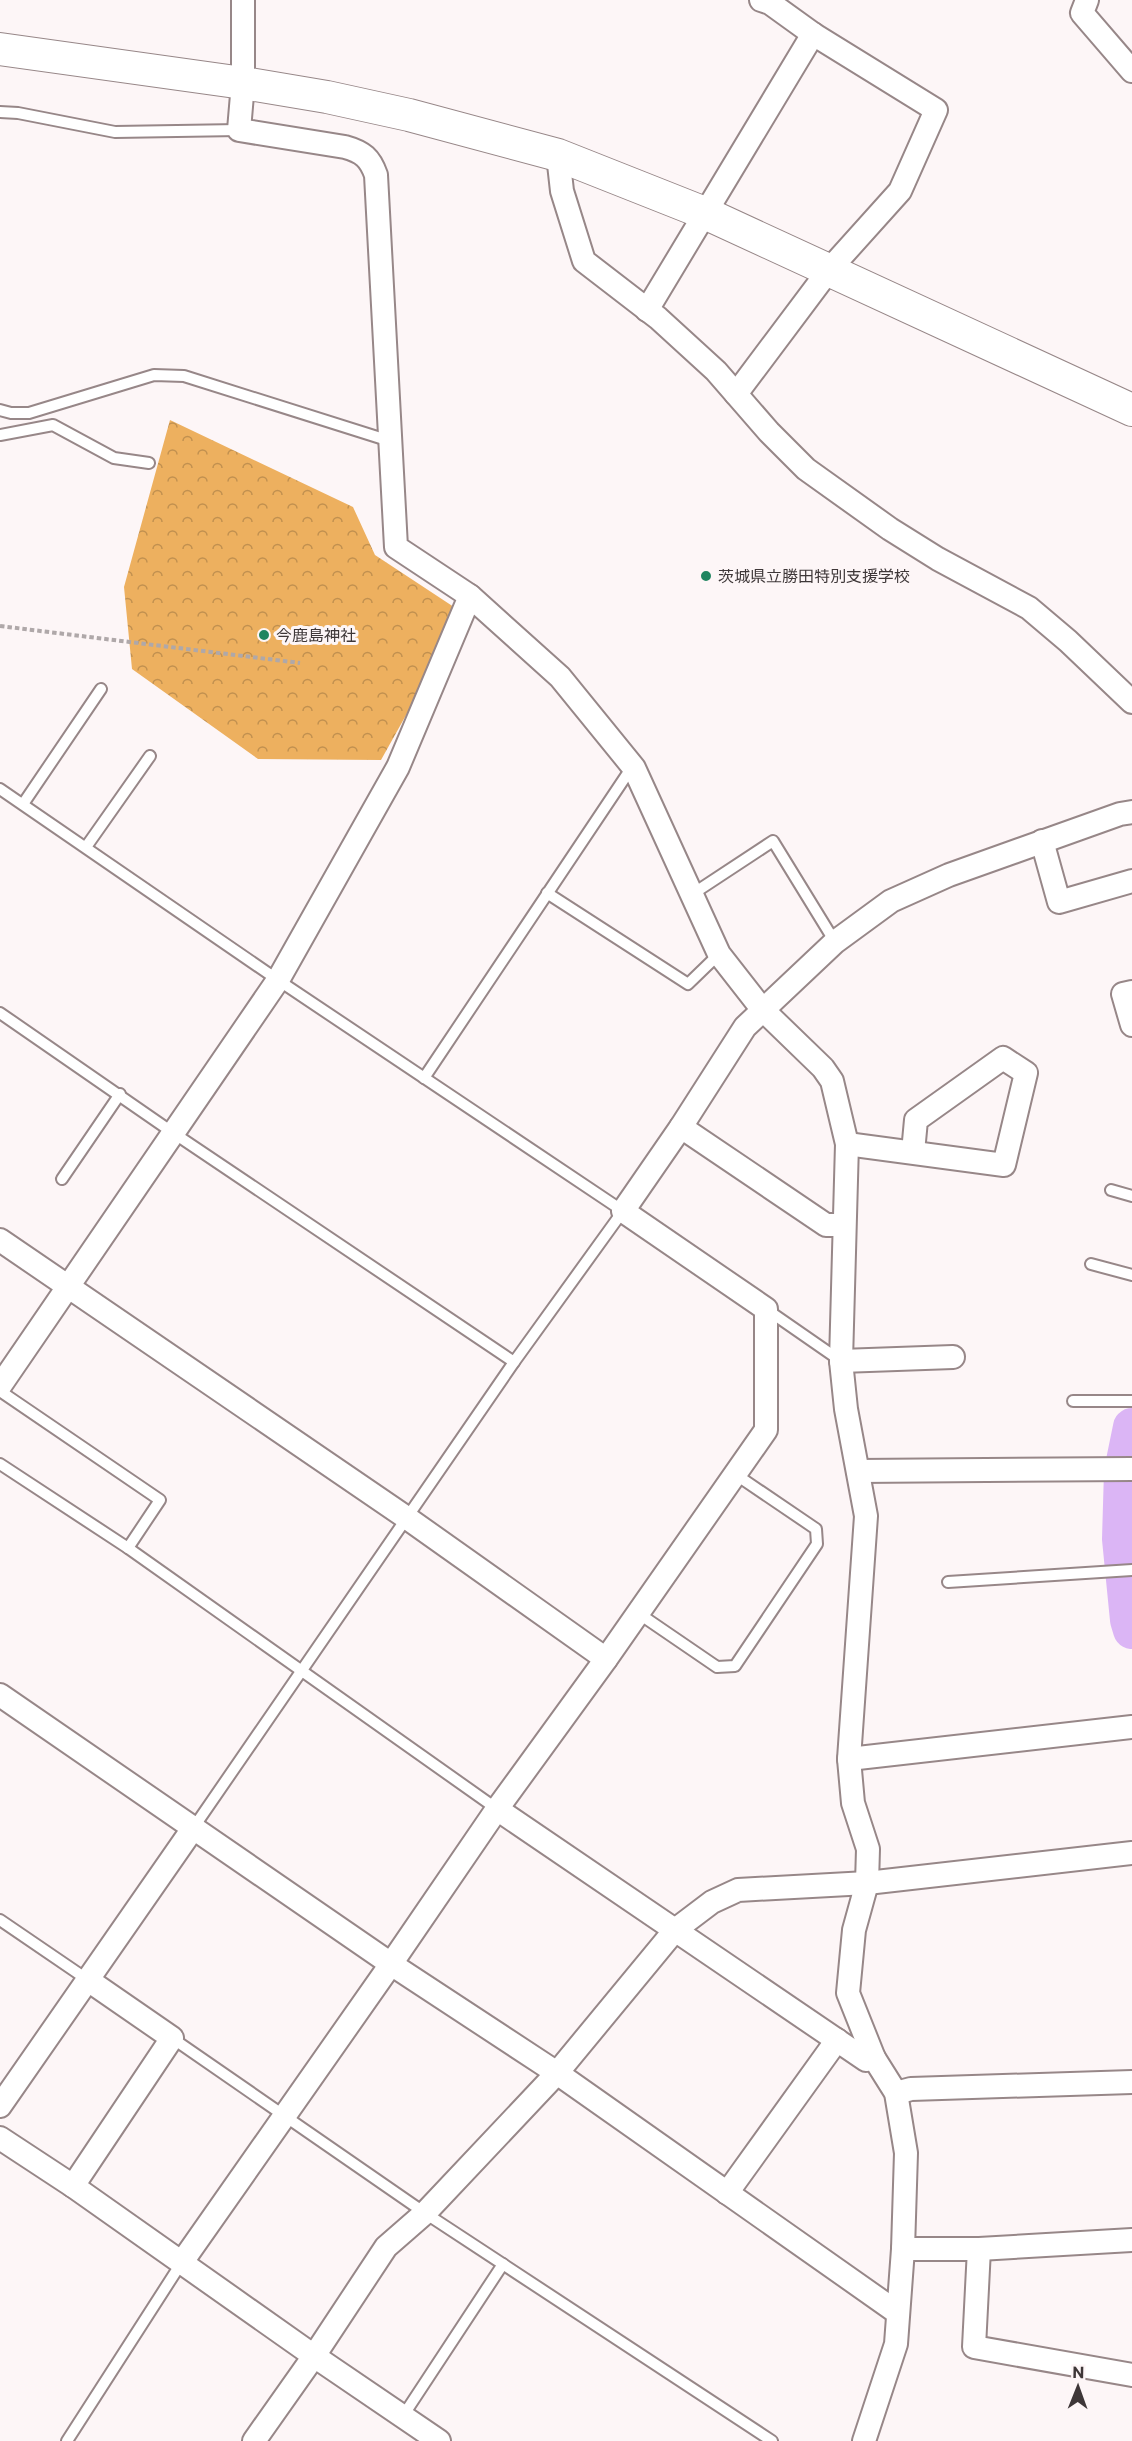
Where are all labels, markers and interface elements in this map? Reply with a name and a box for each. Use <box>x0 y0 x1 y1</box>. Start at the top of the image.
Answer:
place label: 茨城県立勝田特別支援学校 <box>718 566 910 585</box>
marker: 茨城県立勝田特別支援学校 <box>699 569 713 583</box>
place label: 今鹿島神社 <box>276 625 356 644</box>
marker: 今鹿島神社 <box>257 628 271 642</box>
north arrow <box>1048 2357 1108 2417</box>
text: N <box>1072 2362 1084 2381</box>

